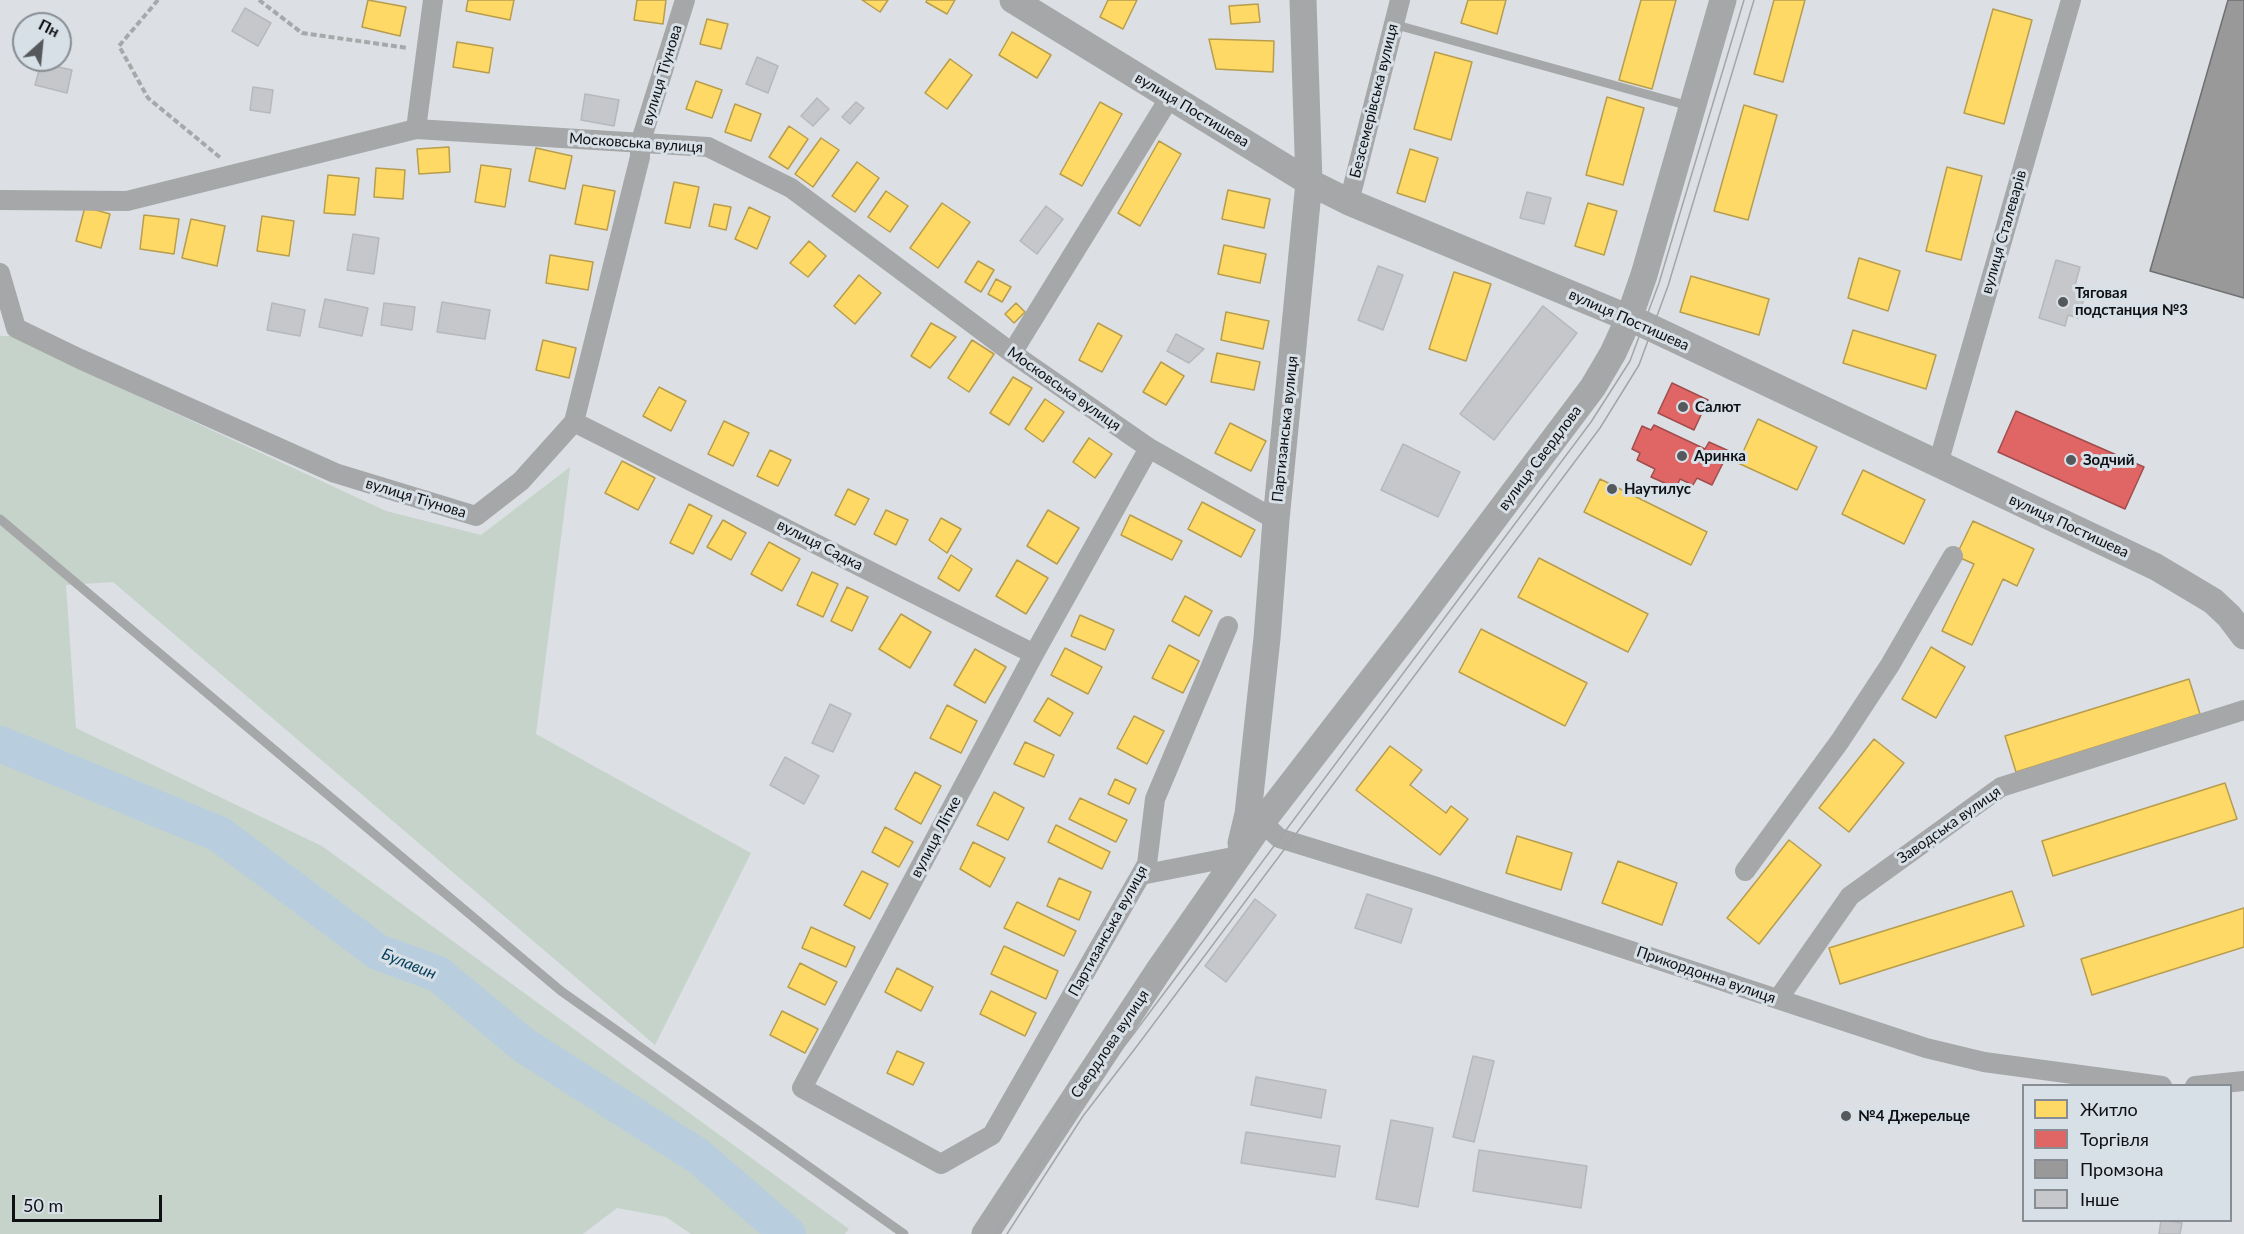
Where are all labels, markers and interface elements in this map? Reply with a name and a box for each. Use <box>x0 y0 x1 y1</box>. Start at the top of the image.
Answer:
north arrow <box>12 12 72 72</box>
text: Пн <box>36 14 63 41</box>
street label: Безсемерівська вулиця <box>1346 22 1402 180</box>
street label: вулиця Тіунова <box>638 23 686 127</box>
street label: вулиця Постишева <box>1132 69 1252 151</box>
street label: Московська вулиця <box>568 129 704 157</box>
street label: вулиця Сталеварів <box>1978 168 2030 296</box>
place label: Тяговая подстанция №3 <box>2075 284 2188 319</box>
street label: вулиця Постишева <box>1566 285 1692 355</box>
marker: Тяговая подстанция №3 <box>2056 295 2070 309</box>
street label: Московська вулиця <box>1004 343 1124 435</box>
street label: Партизанська вулиця <box>1268 355 1302 503</box>
place label: Салют <box>1695 398 1741 416</box>
marker: Салют <box>1676 400 1690 414</box>
street label: вулиця Свердлова <box>1495 402 1585 514</box>
place label: Аринка <box>1694 447 1746 465</box>
marker: Аринка <box>1675 449 1689 463</box>
place label: Зодчий <box>2083 451 2134 469</box>
marker: Зодчий <box>2064 453 2078 467</box>
street label: вулиця Тіунова <box>364 474 468 522</box>
place label: Наутилус <box>1624 480 1691 498</box>
marker: Наутилус <box>1605 482 1619 496</box>
street label: вулиця Постишева <box>2006 490 2132 562</box>
street label: вулиця Садка <box>774 516 866 574</box>
street label: Заводська вулиця <box>1894 783 2004 867</box>
street label: вулиця Літке <box>907 793 965 881</box>
street label: Партизанська вулиця <box>1065 862 1151 1000</box>
street label: Прикордонна вулиця <box>1634 943 1778 1007</box>
water label: Булавин <box>379 944 439 984</box>
street label: Свердлова вулиця <box>1067 986 1153 1102</box>
legend <box>2022 1084 2232 1222</box>
text: Житло <box>2080 1098 2138 1120</box>
place label: №4 Джерельце <box>1858 1107 1970 1125</box>
marker: №4 Джерельце <box>1839 1109 1853 1123</box>
text: Торгівля <box>2080 1128 2149 1150</box>
text: Промзона <box>2080 1158 2163 1180</box>
scale bar <box>15 1183 165 1221</box>
text: Інше <box>2080 1188 2119 1210</box>
text: 50 m <box>23 1194 63 1216</box>

